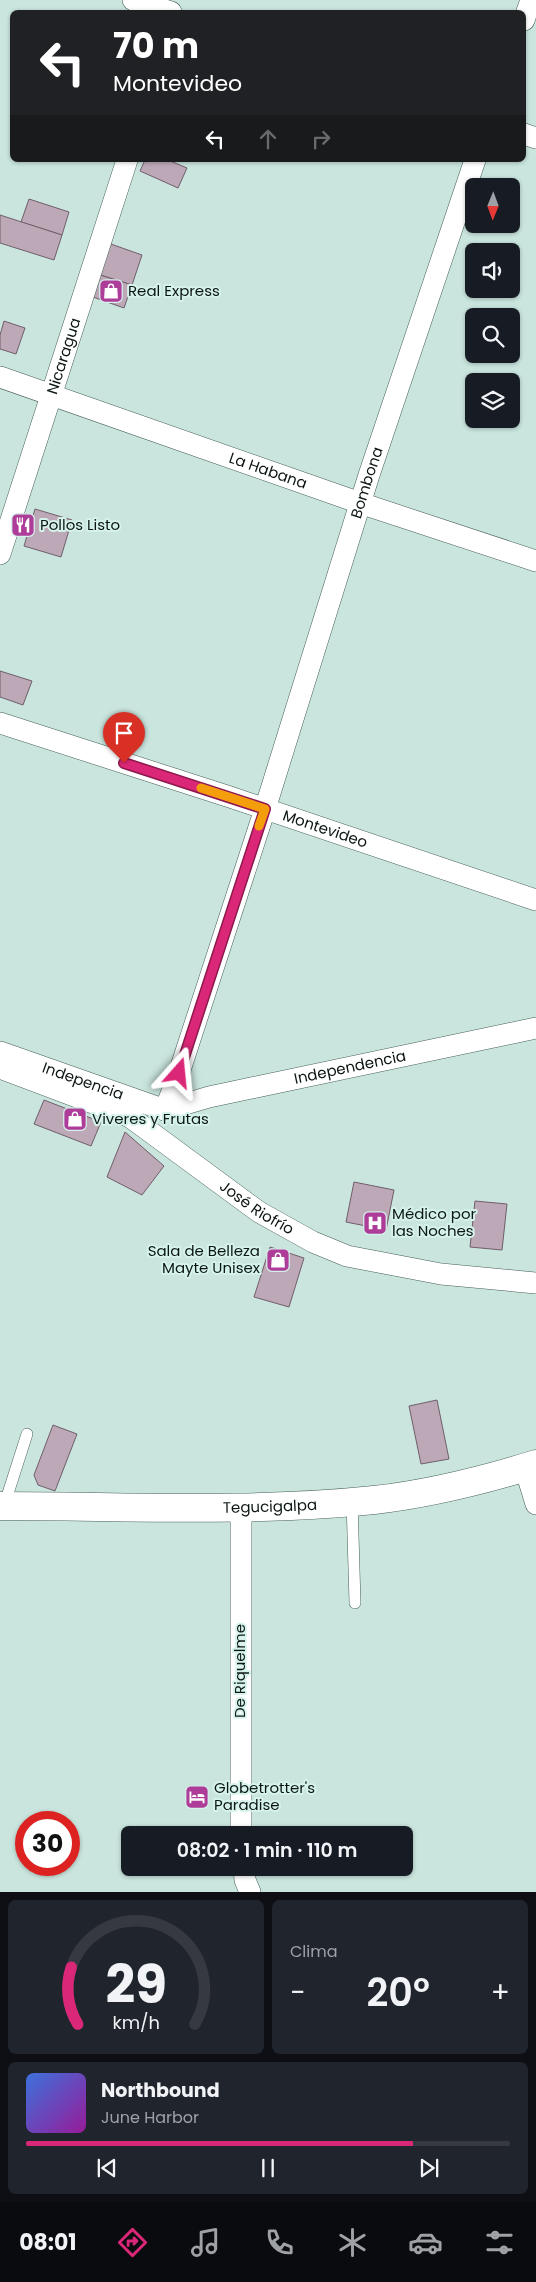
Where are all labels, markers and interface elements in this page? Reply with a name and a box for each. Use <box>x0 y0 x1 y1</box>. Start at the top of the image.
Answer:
text: 70 m <box>113 21 199 70</box>
icon: left <box>30 30 95 95</box>
text: Montevideo <box>113 68 242 99</box>
icon: left <box>201 125 229 153</box>
icon: ahead <box>254 125 282 153</box>
icon: right <box>307 125 335 153</box>
north arrow <box>465 178 520 232</box>
map controls <box>465 178 520 428</box>
button: sound <box>465 243 520 298</box>
shop icon: Real Express <box>98 278 124 304</box>
place label: Real Express <box>128 280 220 301</box>
button: search <box>465 308 520 363</box>
street label: Nicaragua <box>41 315 85 397</box>
button: layers <box>465 373 520 428</box>
street label: Bombona <box>345 444 388 521</box>
street label: La Habana <box>226 447 310 494</box>
restaurant icon: Pollos Listo <box>10 512 36 538</box>
place label: Pollos Listo <box>40 514 120 535</box>
pin <box>103 712 145 763</box>
icon: arrive <box>110 719 138 747</box>
street label: Montevideo <box>280 805 370 853</box>
street label: Independencia <box>292 1045 408 1089</box>
position arrow <box>152 1046 204 1098</box>
street label: Indepencia <box>40 1057 127 1105</box>
shop icon: Viveres y Frutas <box>62 1106 88 1132</box>
place label: Viveres y Frutas <box>92 1108 209 1129</box>
street label: José Riofrío <box>216 1175 298 1239</box>
place label: Médico por las Noches <box>392 1203 476 1241</box>
hospital icon: Médico por las Noches <box>362 1210 388 1236</box>
place label: Sala de Belleza Mayte Unisex <box>148 1240 260 1278</box>
shop icon: Sala de Belleza Mayte Unisex <box>265 1247 291 1273</box>
street label: Tegucigalpa <box>223 1494 318 1518</box>
street label: De Riquelme <box>229 1624 250 1718</box>
place label: Globetrotter's Paradise <box>214 1777 315 1815</box>
hotel icon: Globetrotter's Paradise <box>184 1784 210 1810</box>
speed limit sign: 30 <box>15 1811 80 1876</box>
text: 08:02 · 1 min · 110 m <box>177 1837 357 1864</box>
text: Clima <box>290 1940 338 1963</box>
text: 29 <box>105 1948 167 2021</box>
text: 20° <box>367 1966 430 2019</box>
text: − <box>290 1973 305 2012</box>
text: + <box>491 1973 510 2012</box>
text: km/h <box>112 2010 160 2035</box>
text: Northbound <box>101 2077 220 2104</box>
text: June Harbor <box>101 2106 199 2129</box>
icon: previous <box>93 2154 121 2182</box>
icon: pause <box>254 2154 282 2182</box>
icon: next <box>415 2154 443 2182</box>
icon: directions <box>115 2225 150 2260</box>
icon: music <box>188 2225 223 2260</box>
icon: phone <box>262 2225 297 2260</box>
icon: climate <box>335 2225 370 2260</box>
icon: car <box>408 2225 443 2260</box>
icon: filters <box>482 2225 517 2260</box>
text: 08:01 <box>19 2227 77 2258</box>

